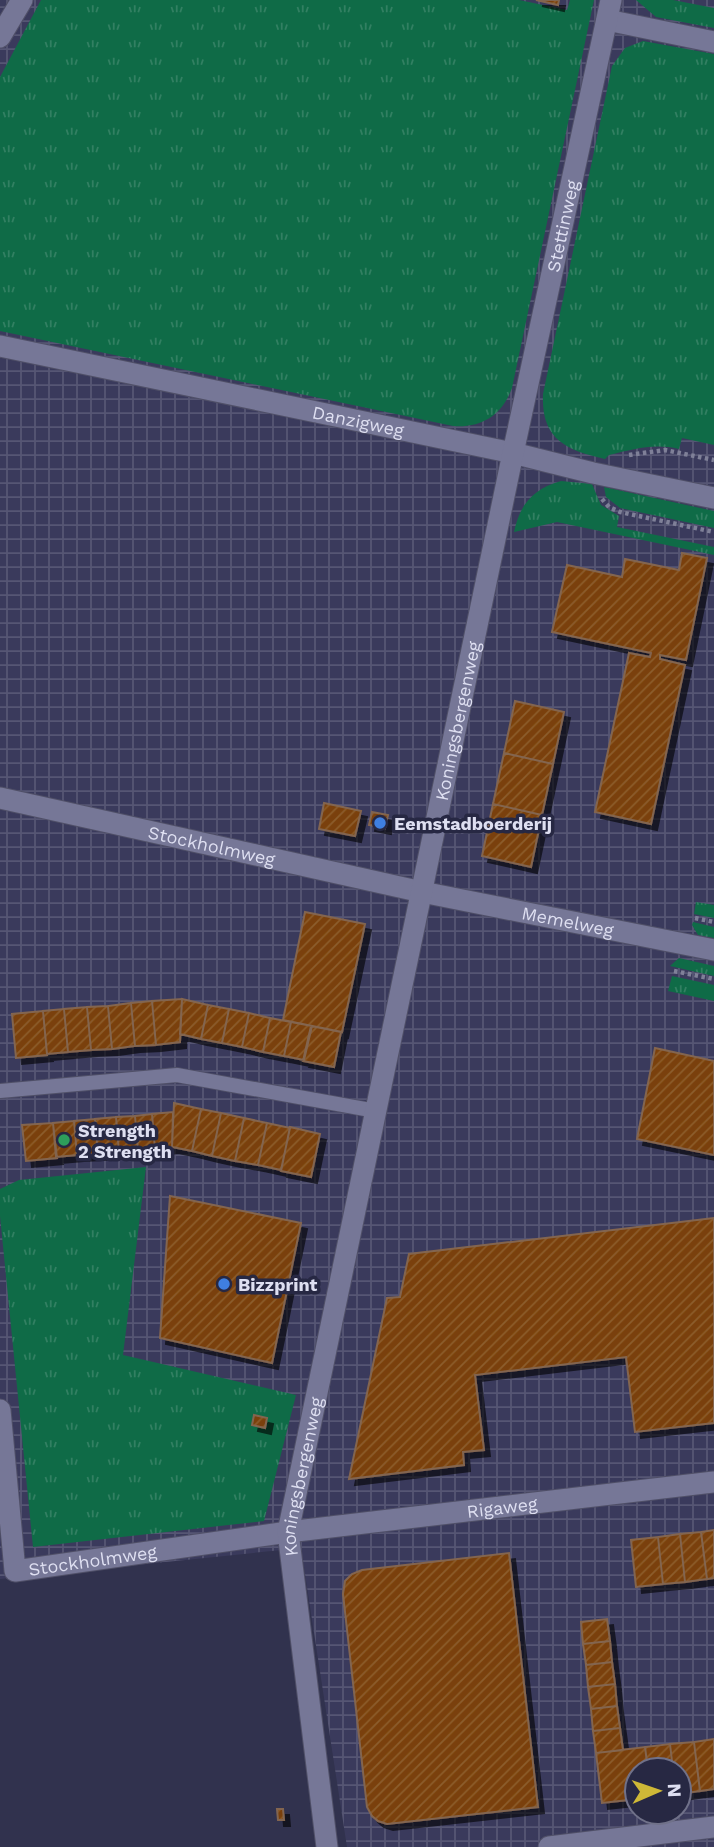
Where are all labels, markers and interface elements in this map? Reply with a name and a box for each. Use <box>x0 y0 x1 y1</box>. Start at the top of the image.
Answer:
street label: Stettinweg <box>542 177 582 274</box>
street label: Danzigweg <box>311 401 406 441</box>
street label: Koningsbergenweg <box>430 639 484 802</box>
place label: Eemstadboerderij <box>394 813 552 834</box>
marker: Eemstadboerderij <box>372 815 388 831</box>
street label: Stockholmweg <box>146 821 278 870</box>
street label: Memelweg <box>520 902 616 940</box>
place label: Strength 2 Strength <box>78 1120 172 1162</box>
marker: Strength 2 Strength <box>56 1132 72 1148</box>
place label: Bizzprint <box>238 1274 317 1295</box>
marker: Bizzprint <box>216 1276 232 1292</box>
street label: Koningsbergenweg <box>277 1395 326 1558</box>
street label: Rigaweg <box>466 1492 539 1521</box>
street label: Stockholmweg <box>27 1540 158 1579</box>
north arrow <box>623 1756 693 1826</box>
text: N <box>663 1783 686 1798</box>

